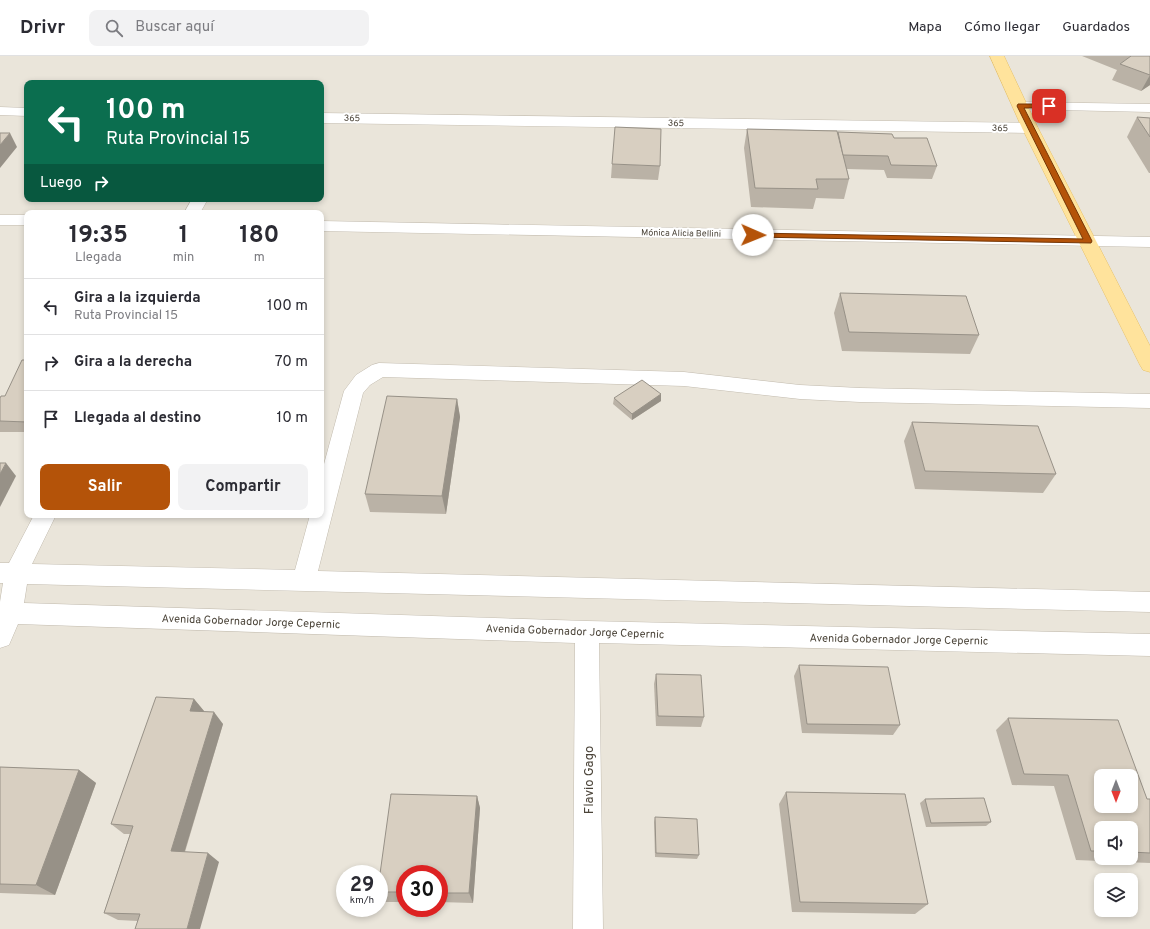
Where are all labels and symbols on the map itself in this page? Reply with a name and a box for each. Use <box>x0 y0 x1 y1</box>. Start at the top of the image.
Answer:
pin <box>1032 89 1066 123</box>
street label: 365 <box>344 113 360 124</box>
street label: 365 <box>668 118 684 129</box>
street label: 365 <box>992 123 1008 134</box>
position arrow <box>732 214 774 256</box>
street label: Mónica Alicia Bellini <box>641 227 721 240</box>
street label: Avenida Gobernador Jorge Cepernic <box>161 612 341 632</box>
street label: Avenida Gobernador Jorge Cepernic <box>485 622 665 642</box>
street label: Avenida Gobernador Jorge Cepernic <box>809 631 988 649</box>
street label: Flavio Gago <box>582 746 598 814</box>
north arrow <box>1094 769 1138 813</box>
speed limit sign: 30 <box>396 865 448 917</box>

